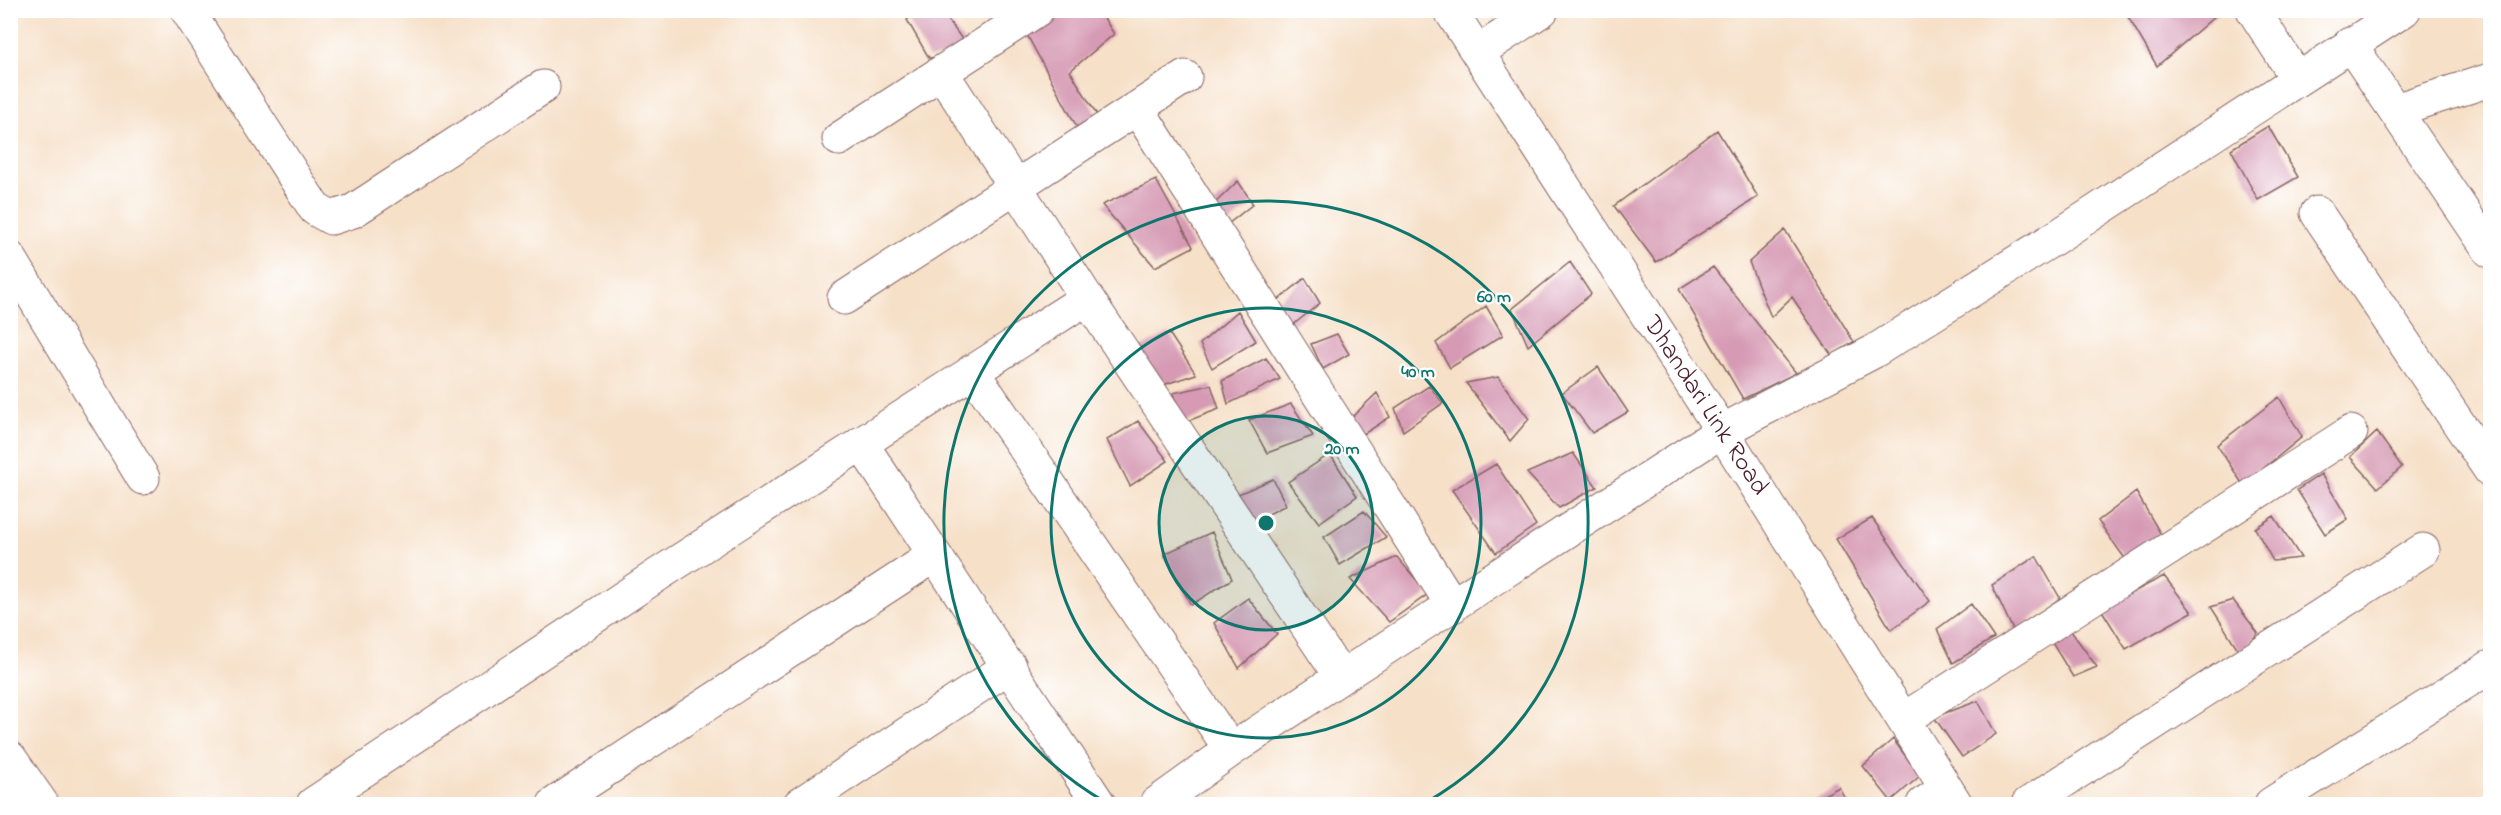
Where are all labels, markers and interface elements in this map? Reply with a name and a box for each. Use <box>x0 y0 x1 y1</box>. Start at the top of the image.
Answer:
text: 60 m <box>1477 285 1511 311</box>
street label: Dhandari Link Road <box>1632 308 1778 504</box>
text: 40 m <box>1401 360 1435 386</box>
text: 20 m <box>1323 437 1360 463</box>
centre of rings <box>1256 513 1276 533</box>

